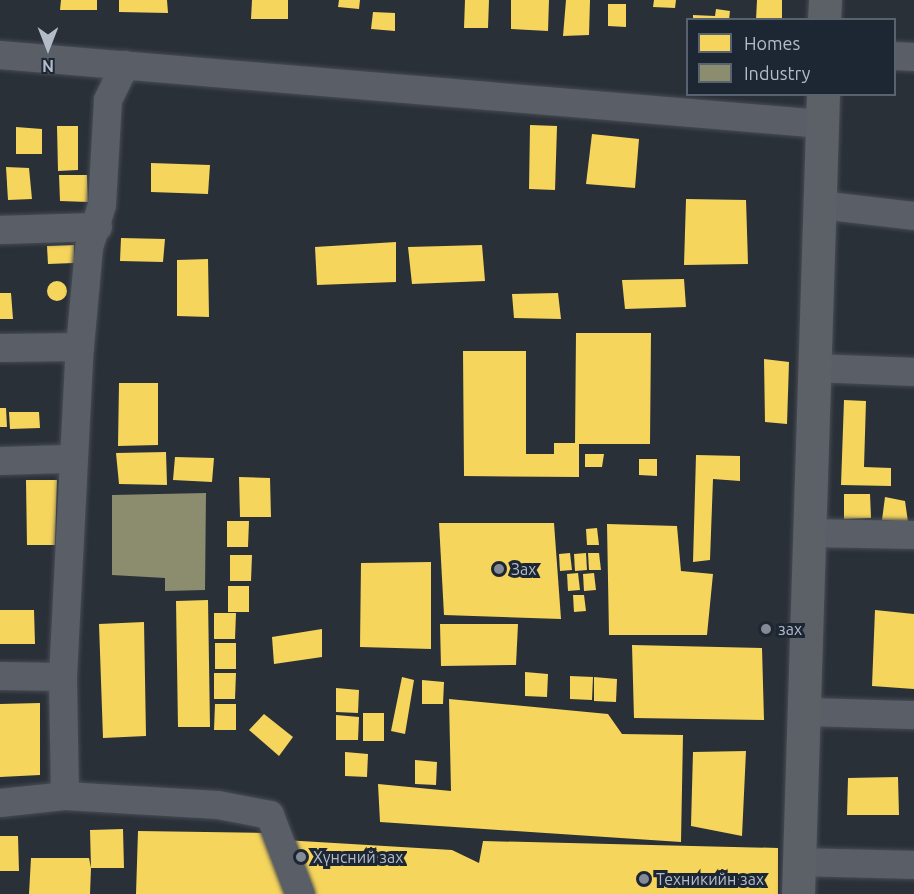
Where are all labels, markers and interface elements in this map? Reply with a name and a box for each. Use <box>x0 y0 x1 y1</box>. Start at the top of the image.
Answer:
north arrow <box>18 18 78 78</box>
legend <box>686 18 896 96</box>
text: Homes <box>744 33 800 53</box>
text: N <box>42 57 54 75</box>
text: Industry <box>744 63 810 83</box>
place label: Зах <box>511 559 536 579</box>
marker: Зах <box>492 562 506 576</box>
place label: зах <box>778 619 802 639</box>
marker: зах <box>759 622 773 636</box>
place label: Хүнсний зах <box>313 847 403 867</box>
marker: Хүнсний зах <box>294 850 308 864</box>
place label: Техникийн зах <box>656 869 764 889</box>
marker: Техникийн зах <box>637 872 651 886</box>

